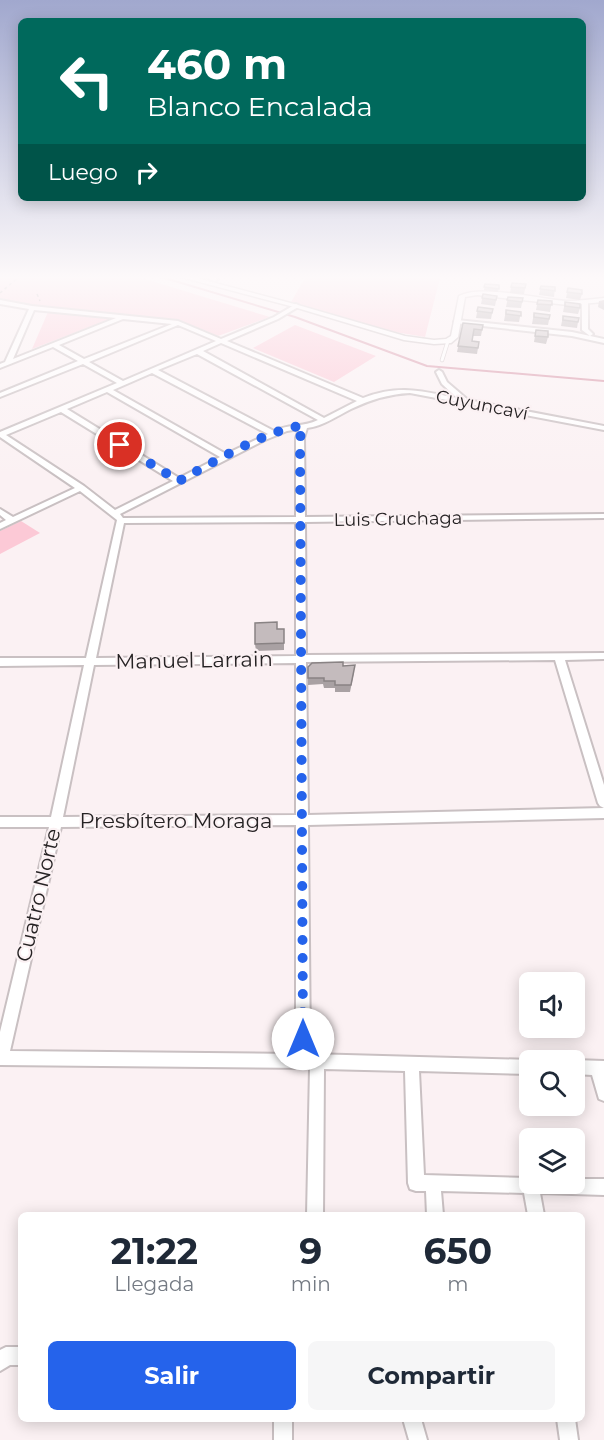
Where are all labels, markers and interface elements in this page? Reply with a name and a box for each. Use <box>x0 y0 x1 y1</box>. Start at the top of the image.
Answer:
text: 460 m <box>147 38 287 90</box>
icon: left <box>48 42 126 120</box>
text: Blanco Encalada <box>147 90 373 123</box>
icon: right <box>130 156 163 189</box>
text: Luego <box>48 159 118 186</box>
street label: Cuyuncaví <box>434 385 531 425</box>
pin <box>94 419 145 470</box>
icon: arrive <box>103 428 136 461</box>
street label: Luis Cruchaga <box>333 507 463 531</box>
street label: Manuel Larrain <box>115 646 273 674</box>
street label: Presbítero Moraga <box>80 808 272 833</box>
street label: Cuatro Norte <box>11 826 65 964</box>
map controls <box>519 972 585 1194</box>
button: sound <box>519 972 585 1038</box>
position arrow <box>271 1007 335 1071</box>
button: search <box>519 1050 585 1116</box>
button: layers <box>519 1128 585 1194</box>
text: 21:22 <box>111 1229 198 1273</box>
text: 9 <box>299 1229 322 1273</box>
text: 650 <box>424 1229 492 1273</box>
text: Llegada <box>114 1272 194 1296</box>
text: min <box>291 1272 331 1296</box>
text: m <box>447 1272 469 1296</box>
button: Salir <box>48 1341 296 1410</box>
button: Compartir <box>308 1341 555 1410</box>

